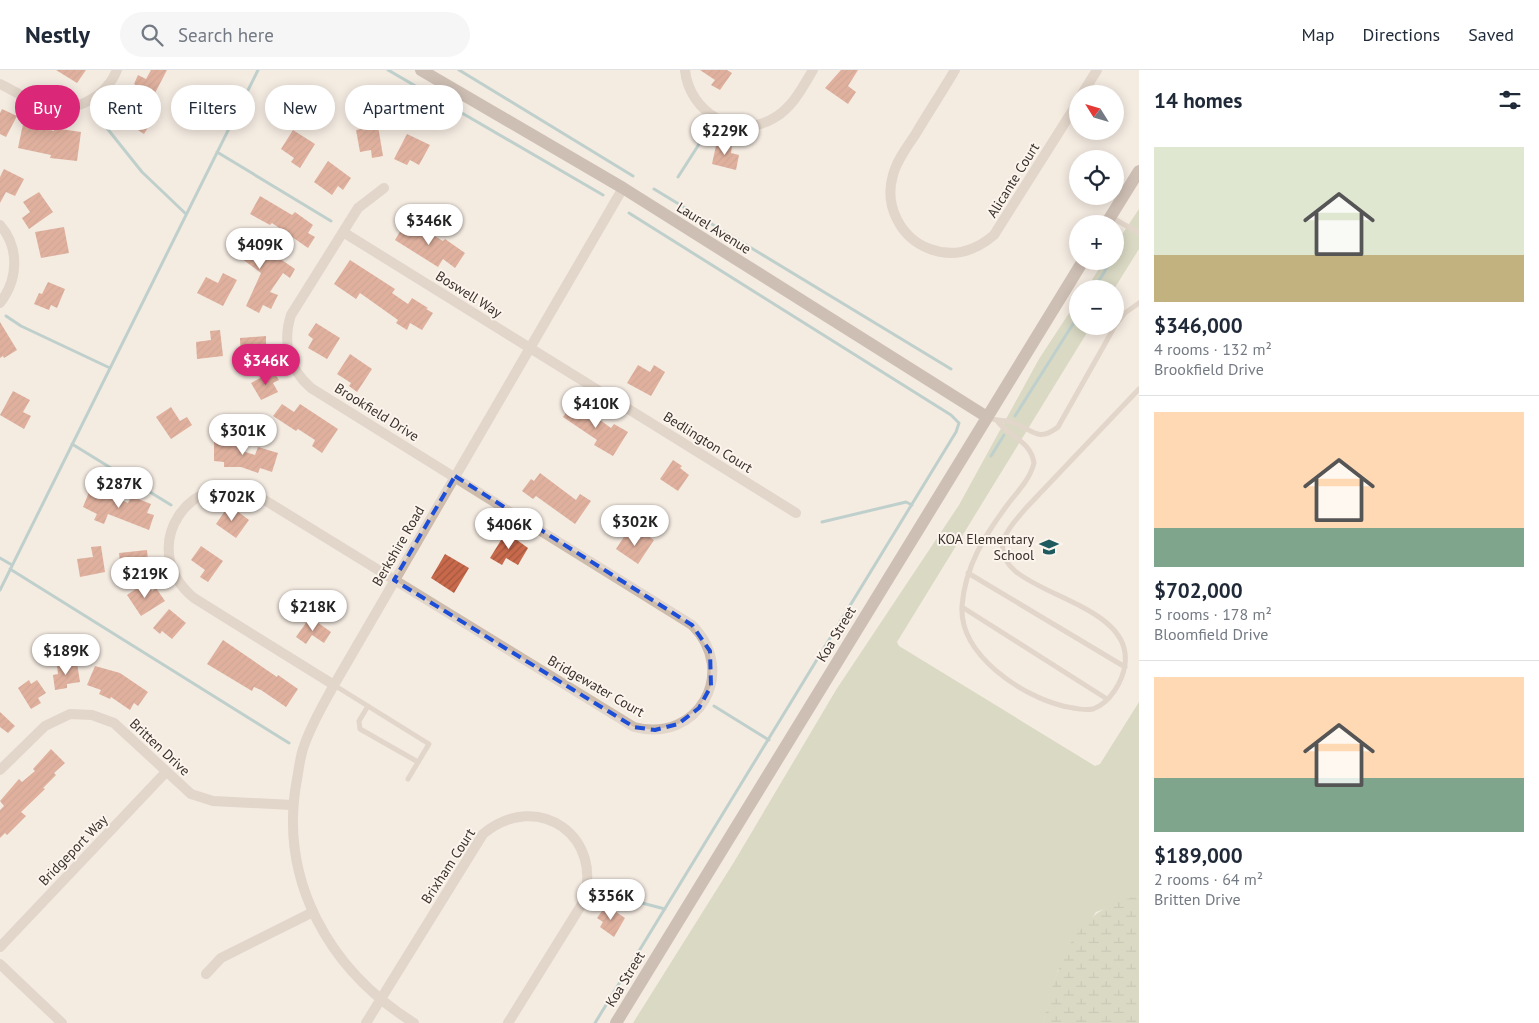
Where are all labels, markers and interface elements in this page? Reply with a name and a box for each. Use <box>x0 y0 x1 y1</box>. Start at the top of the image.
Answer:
search box <box>120 12 470 57</box>
text: Nestly <box>25 19 90 50</box>
icon: search <box>138 21 166 49</box>
text: Search here <box>178 23 274 47</box>
text: Map <box>1302 23 1334 46</box>
text: Directions <box>1362 23 1440 46</box>
text: Saved <box>1468 23 1514 46</box>
chip: Buy <box>15 85 80 130</box>
chip: Rent <box>90 85 161 130</box>
chip: Filters <box>171 85 255 130</box>
chip: New <box>265 85 335 130</box>
chip: Apartment <box>345 85 463 130</box>
north arrow <box>1069 85 1124 140</box>
map controls <box>1069 85 1124 335</box>
icon: filters <box>1496 86 1524 114</box>
text: 14 homes <box>1154 87 1242 114</box>
pin: $229K <box>690 114 760 156</box>
text: $229K <box>702 120 748 140</box>
street label: Alicante Court <box>983 139 1043 221</box>
button: locate <box>1069 150 1124 205</box>
icon: home <box>1294 179 1384 269</box>
street label: Laurel Avenue <box>673 198 755 258</box>
pin: $346K <box>394 204 464 246</box>
text: $346K <box>406 210 452 230</box>
button: + <box>1069 215 1124 270</box>
pin: $409K <box>225 228 295 270</box>
text: $409K <box>237 234 283 254</box>
street label: Boswell Way <box>432 267 506 322</box>
button: − <box>1069 280 1124 335</box>
text: $346,000 <box>1154 312 1243 339</box>
text: 4 rooms · 132 m² <box>1154 339 1272 359</box>
pin: $346K <box>231 344 301 386</box>
text: $346K <box>243 350 289 370</box>
text: Brookfield Drive <box>1154 359 1264 379</box>
street label: Brookfield Drive <box>331 379 423 445</box>
pin: $410K <box>561 386 631 429</box>
text: $410K <box>573 393 619 413</box>
street label: Bedlington Court <box>660 407 756 477</box>
pin: $301K <box>208 414 278 456</box>
text: $301K <box>220 420 266 440</box>
icon: home <box>1294 445 1384 535</box>
pin: $287K <box>84 466 154 509</box>
text: $287K <box>96 473 142 493</box>
pin: $702K <box>197 480 267 522</box>
text: $702K <box>209 486 255 506</box>
street label: Berkshire Road <box>368 503 428 589</box>
pin: $302K <box>600 504 670 547</box>
pin: $406K <box>474 508 544 550</box>
text: $302K <box>612 511 658 531</box>
text: $406K <box>486 514 532 534</box>
place label: KOA Elementary School <box>938 530 1034 564</box>
school or university icon: KOA Elementary School <box>1038 536 1060 558</box>
pin: $219K <box>110 556 180 599</box>
text: $219K <box>122 563 168 583</box>
text: $702,000 <box>1154 577 1243 604</box>
pin: $218K <box>278 590 348 632</box>
text: $218K <box>290 596 336 616</box>
street label: Koa Street <box>812 603 860 665</box>
text: 5 rooms · 178 m² <box>1154 604 1272 624</box>
text: Bloomfield Drive <box>1154 624 1268 644</box>
pin: $189K <box>31 634 101 676</box>
text: $189K <box>43 640 89 660</box>
street label: Bridgewater Court <box>544 651 648 721</box>
icon: home <box>1294 710 1384 800</box>
street label: Britten Drive <box>126 715 194 779</box>
street label: Bridgeport Way <box>35 810 112 889</box>
street label: Brixham Court <box>417 825 479 907</box>
text: $189,000 <box>1154 842 1243 869</box>
text: 2 rooms · 64 m² <box>1154 869 1263 889</box>
pin: $356K <box>576 878 646 921</box>
text: $356K <box>588 885 634 905</box>
text: Britten Drive <box>1154 889 1241 909</box>
street label: Koa Street <box>601 948 649 1010</box>

